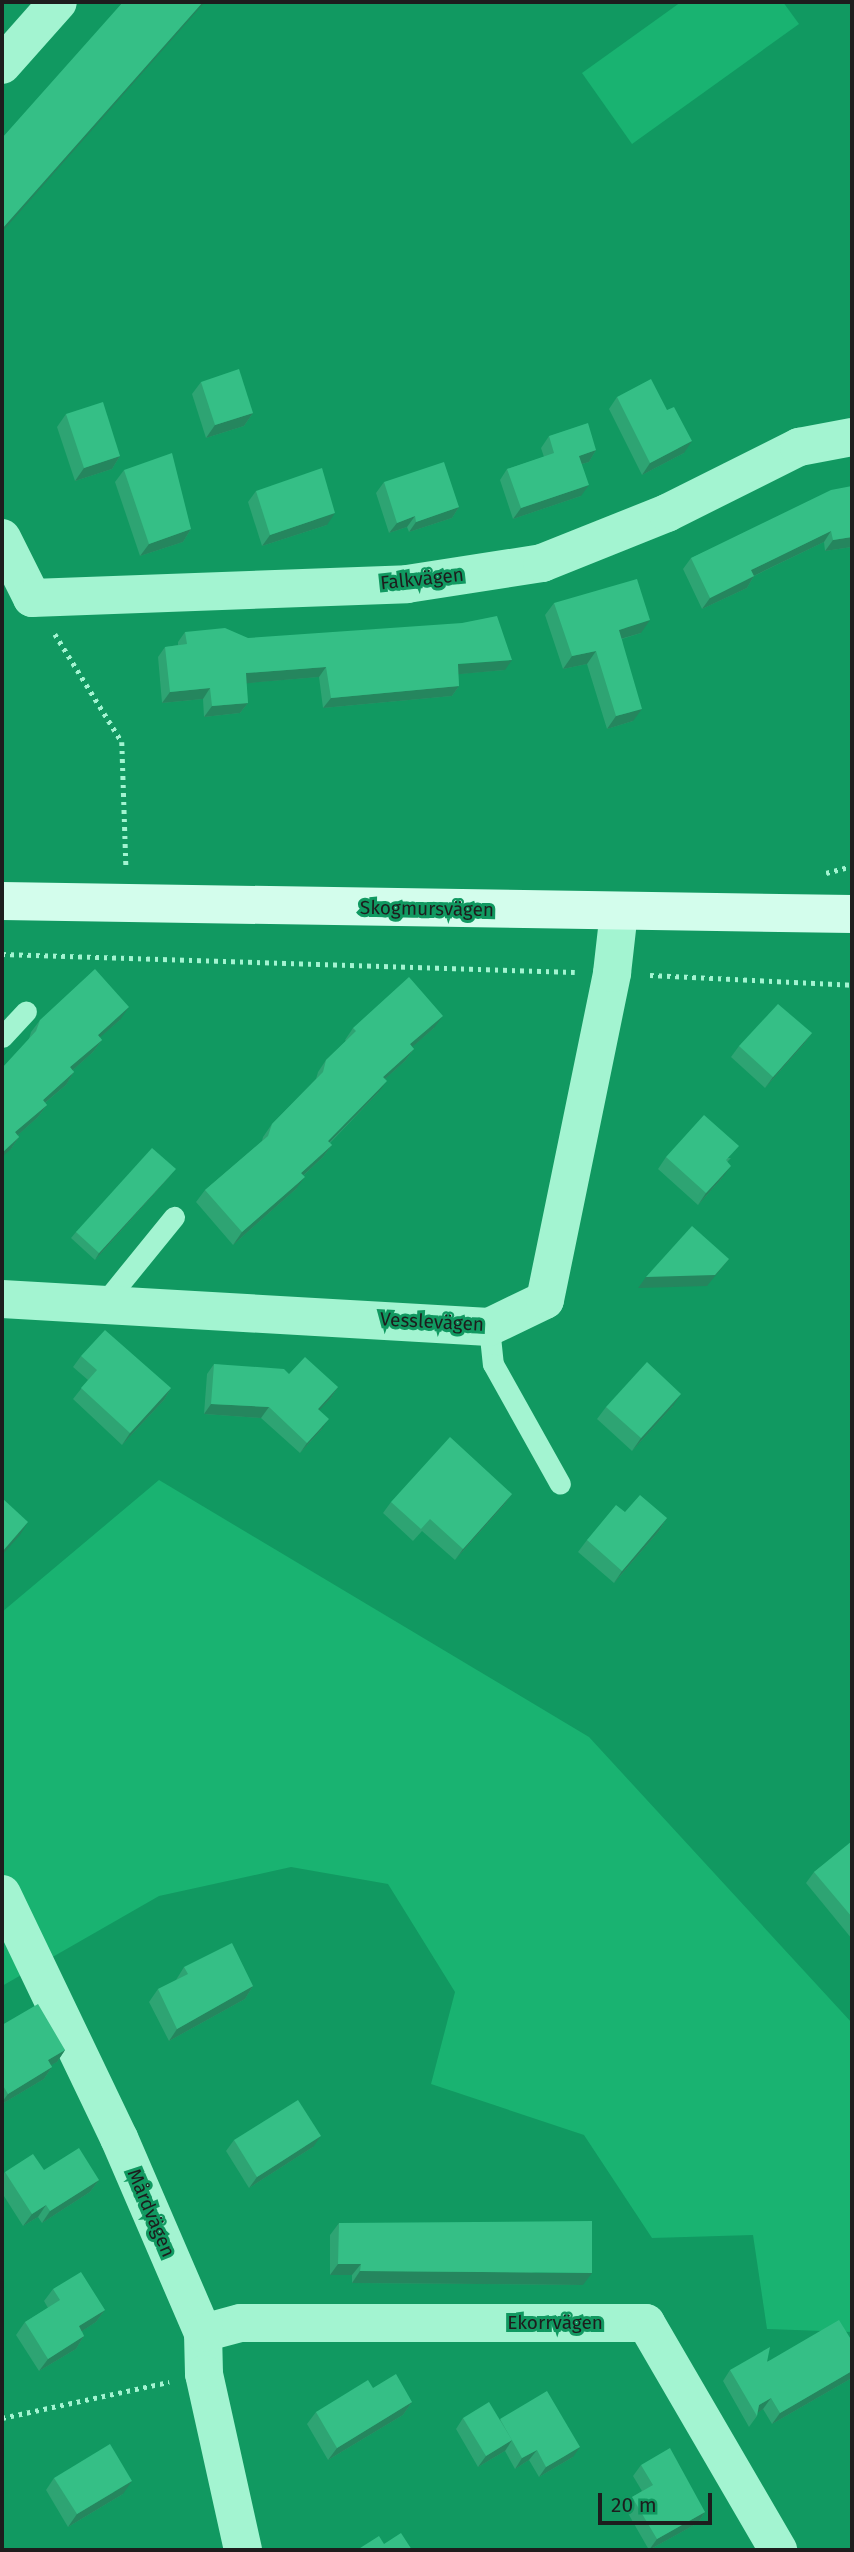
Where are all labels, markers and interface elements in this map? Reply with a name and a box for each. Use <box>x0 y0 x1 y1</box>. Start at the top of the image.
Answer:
street label: Falkvägen <box>379 563 465 595</box>
street label: Skogmursvägen <box>360 896 494 922</box>
street label: Vesslevägen <box>379 1308 485 1336</box>
street label: Mårdvägen <box>122 2166 180 2260</box>
street label: Ekorrvägen <box>507 2312 603 2334</box>
scale bar <box>602 2478 716 2522</box>
text: 20 m <box>611 2492 657 2518</box>

